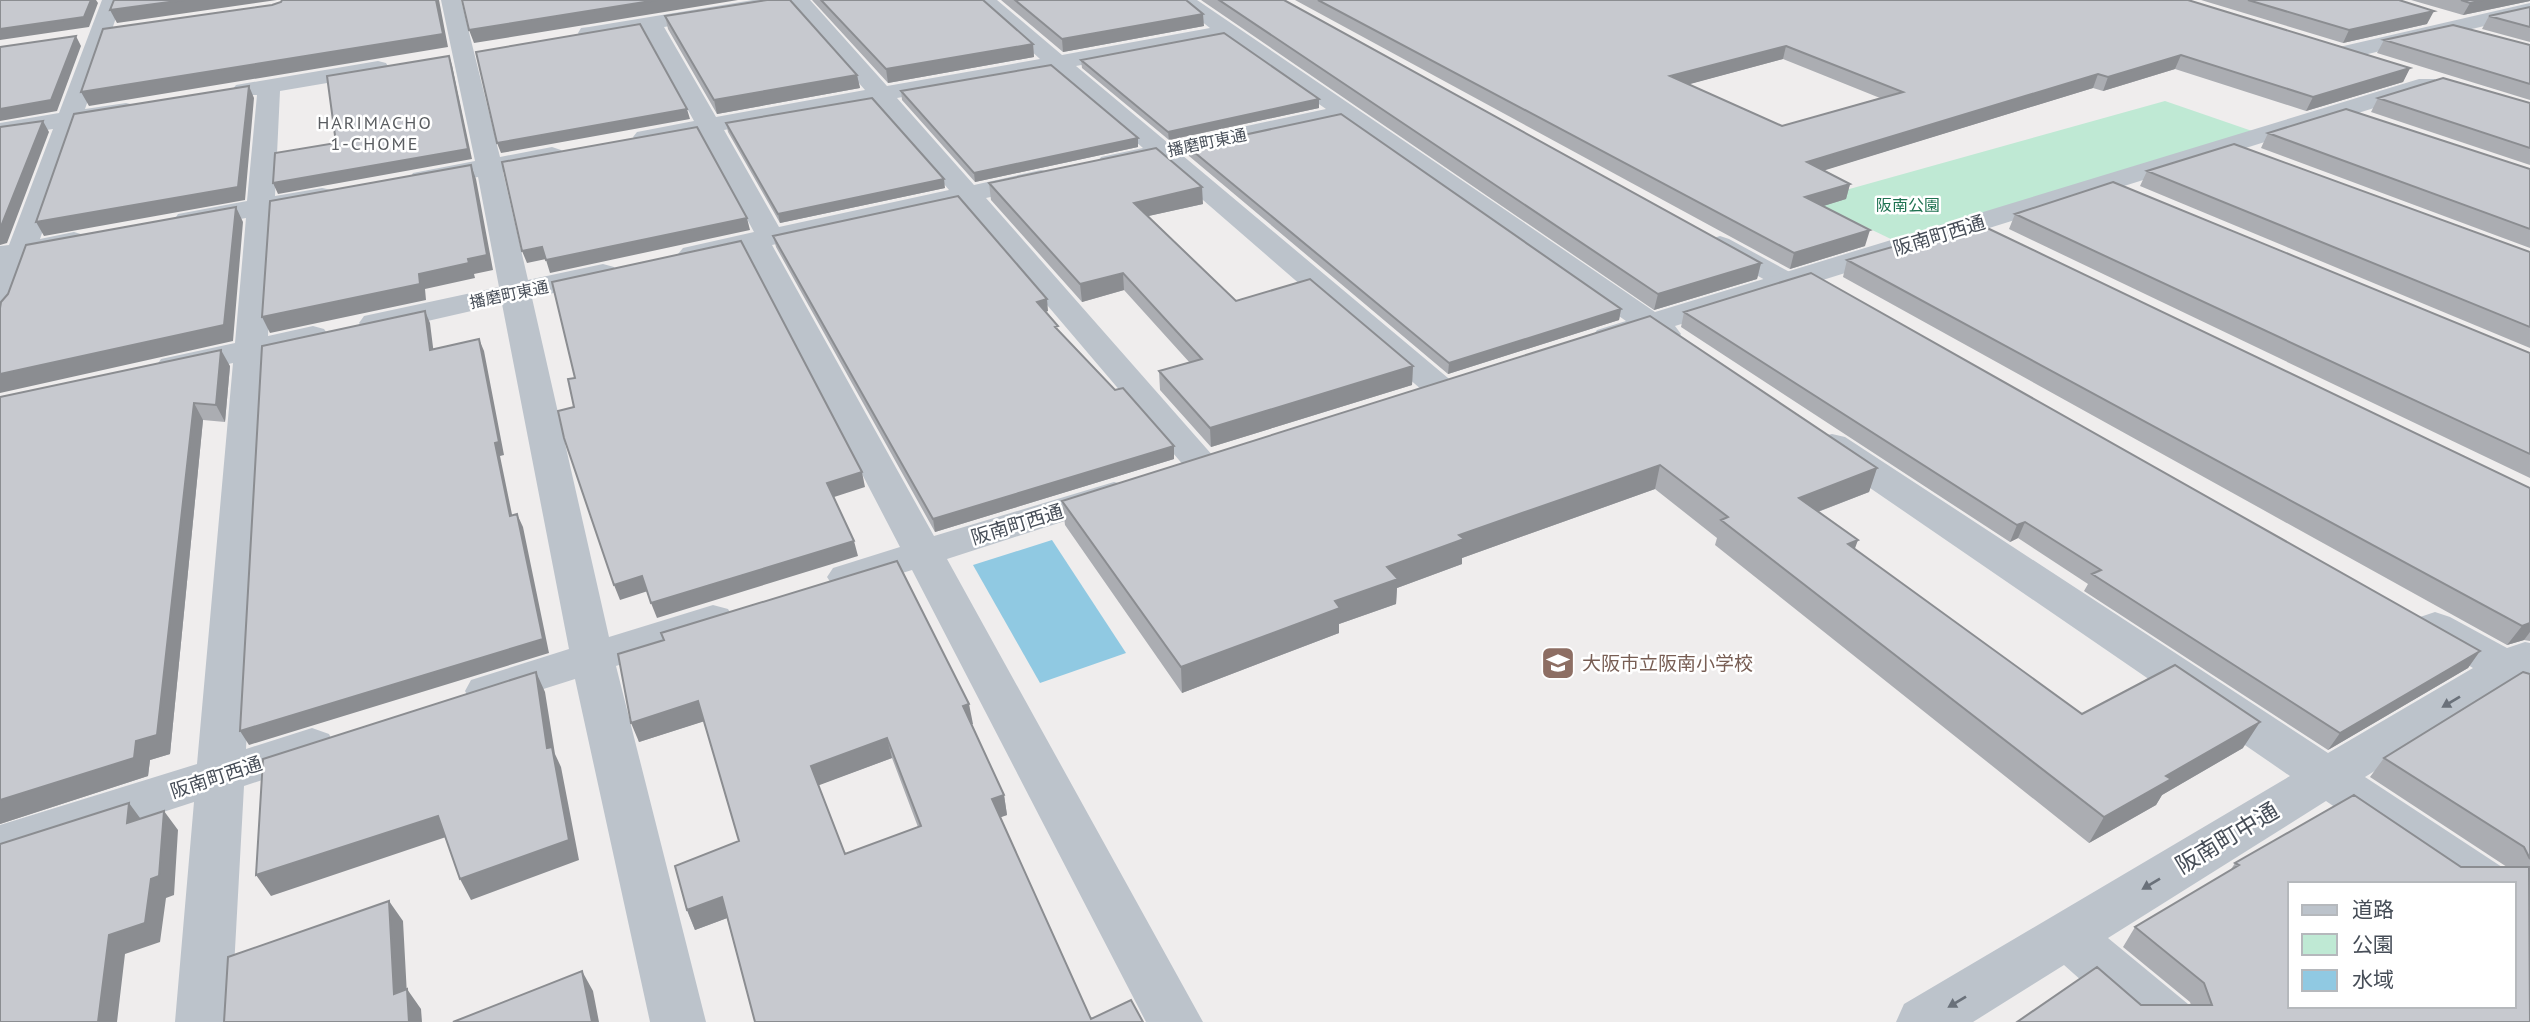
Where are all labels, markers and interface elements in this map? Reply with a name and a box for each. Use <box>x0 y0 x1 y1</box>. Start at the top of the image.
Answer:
district label: HARIMACHO 1-CHOME <box>317 111 433 155</box>
street label: 播磨町東通 <box>1166 124 1248 160</box>
park label: 阪南公園 <box>1876 195 1940 215</box>
street label: 阪南町西通 <box>1890 210 1988 260</box>
street label: 播磨町東通 <box>468 276 550 312</box>
street label: 阪南町西通 <box>968 499 1066 549</box>
school or university icon: 大阪市立阪南小学校 <box>1539 644 1577 682</box>
place label: 大阪市立阪南小学校 <box>1582 651 1753 675</box>
one-way arrow <box>2441 696 2460 708</box>
street label: 阪南町西通 <box>167 751 265 803</box>
street label: 阪南町中通 <box>2170 796 2283 880</box>
one-way arrow <box>2142 877 2161 890</box>
legend <box>2288 882 2516 1008</box>
text: 道路 <box>2352 896 2394 923</box>
text: 公園 <box>2352 931 2394 958</box>
text: 水域 <box>2352 966 2394 993</box>
one-way arrow <box>1948 996 1967 1008</box>

